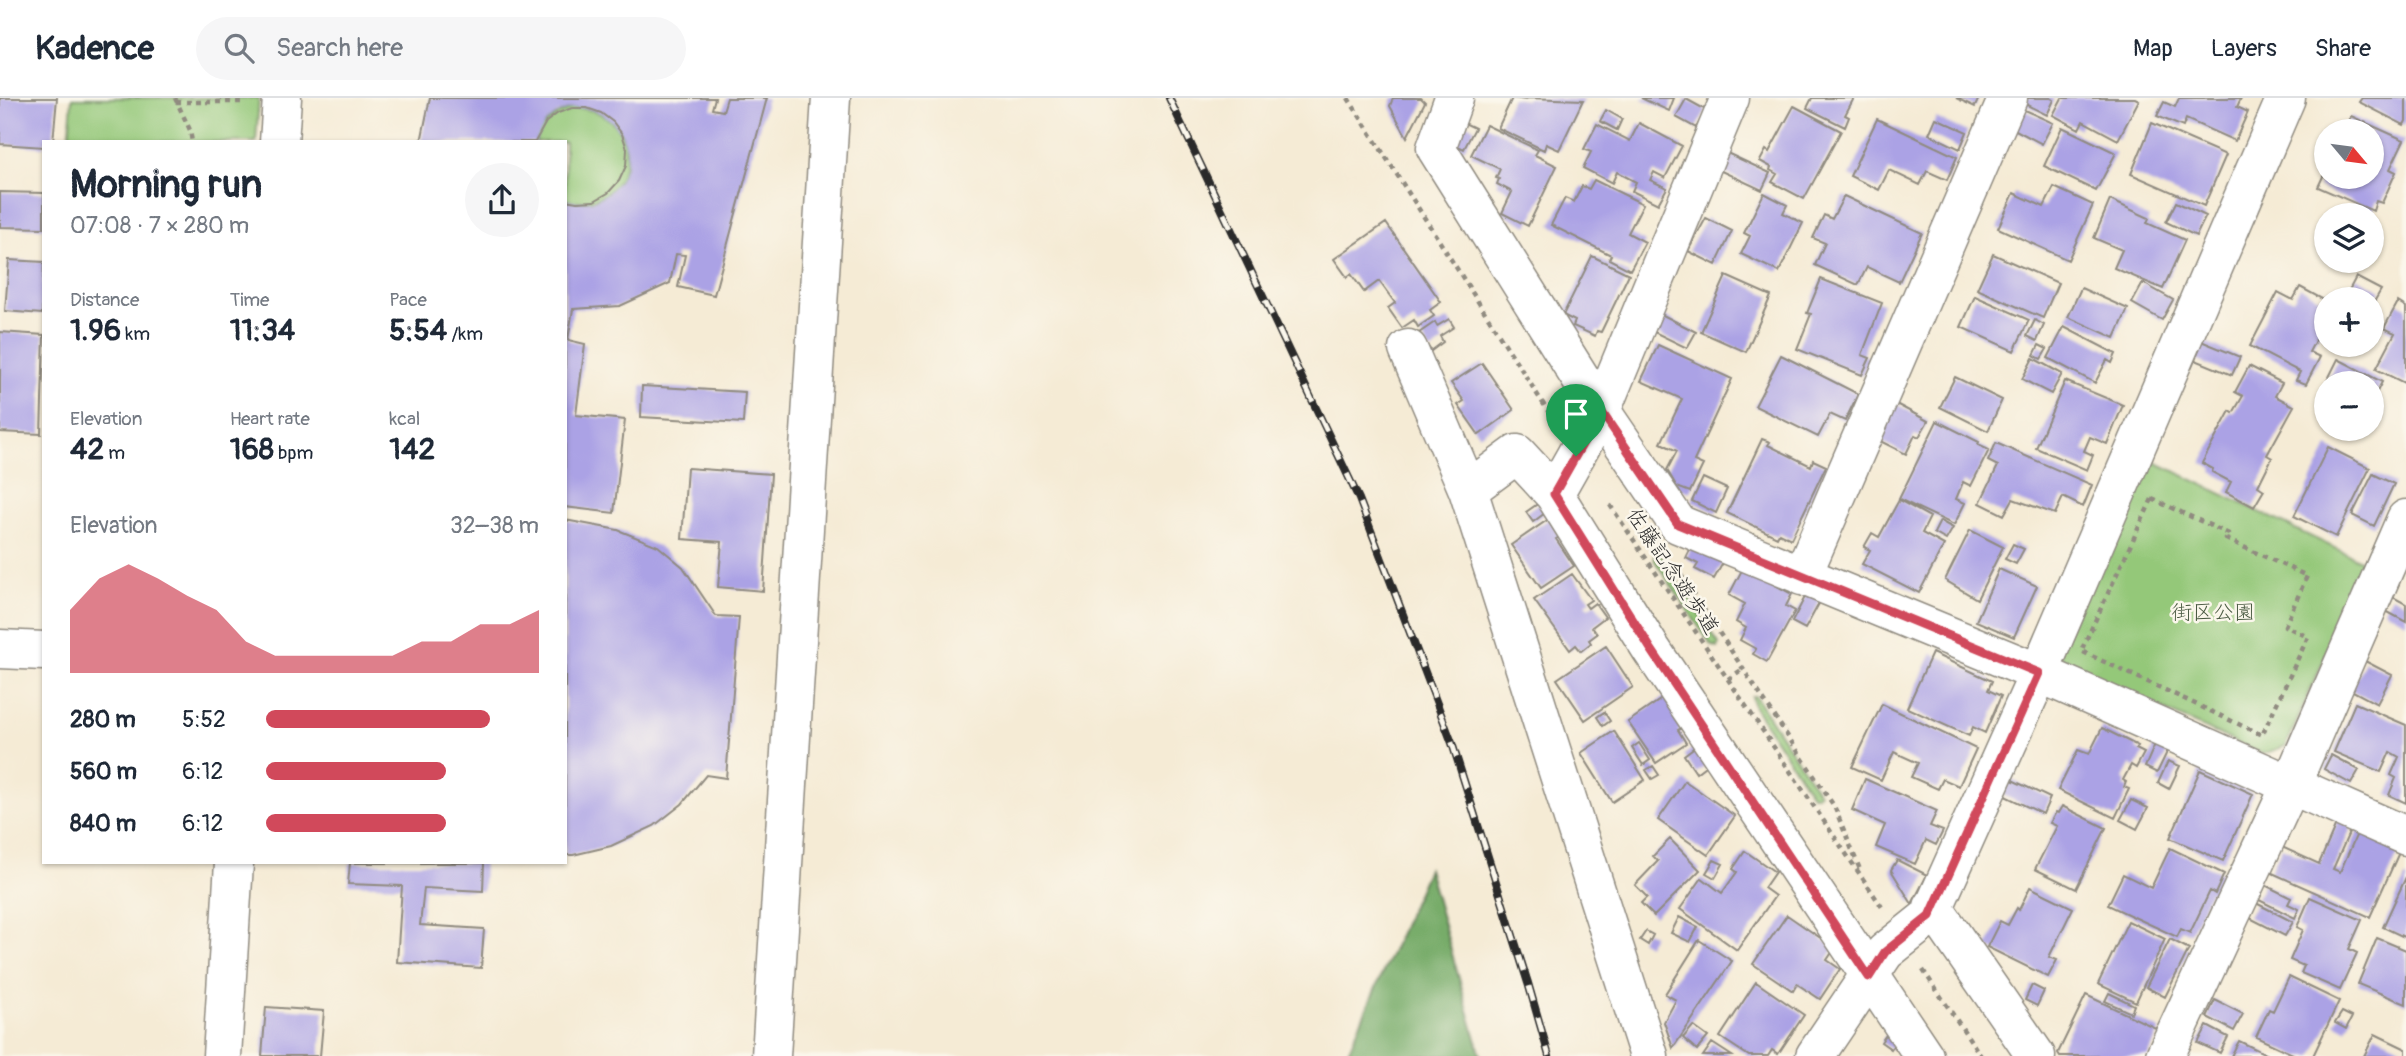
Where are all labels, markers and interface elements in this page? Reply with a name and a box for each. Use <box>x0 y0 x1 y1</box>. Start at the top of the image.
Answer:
search box <box>196 17 686 80</box>
text: Kadence <box>35 28 154 69</box>
icon: search <box>220 29 258 67</box>
text: Search here <box>276 32 403 64</box>
text: Map <box>2133 34 2173 63</box>
text: Layers <box>2211 34 2277 63</box>
text: Share <box>2315 34 2371 63</box>
north arrow <box>2314 119 2384 189</box>
map controls <box>2314 119 2384 441</box>
text: Morning run <box>70 161 262 209</box>
button: share <box>465 163 539 237</box>
button: layers <box>2314 203 2384 273</box>
text: 07:08 · 7 × 280 m <box>70 211 249 240</box>
button: + <box>2314 287 2384 357</box>
text: Distance <box>70 288 139 312</box>
text: Time <box>230 288 269 312</box>
text: Pace <box>389 288 427 312</box>
text: 1.96 <box>70 312 121 349</box>
text: 11:34 <box>230 312 295 349</box>
text: 5:54 <box>389 312 447 349</box>
text: km <box>121 322 150 346</box>
text: /km <box>447 322 483 346</box>
button: − <box>2314 371 2384 441</box>
pin <box>1546 384 1606 456</box>
icon: arrive <box>1557 395 1595 433</box>
text: Elevation <box>70 407 142 431</box>
text: Heart rate <box>230 407 310 431</box>
text: kcal <box>389 407 420 431</box>
text: 42 <box>70 431 104 468</box>
text: 168 <box>230 431 274 468</box>
text: 142 <box>389 431 435 468</box>
text: m <box>104 441 125 465</box>
text: bpm <box>274 441 313 465</box>
street label: 佐藤記念遊歩道 <box>1620 503 1725 640</box>
text: Elevation <box>70 511 158 540</box>
text: 32–38 m <box>450 511 539 540</box>
park label: 街区公園 <box>2171 599 2255 626</box>
text: 280 m <box>70 705 136 734</box>
text: 5:52 <box>182 705 226 734</box>
text: 560 m <box>70 757 137 786</box>
text: 6:12 <box>182 757 223 786</box>
text: 840 m <box>70 809 136 838</box>
text: 6:12 <box>182 809 223 838</box>

